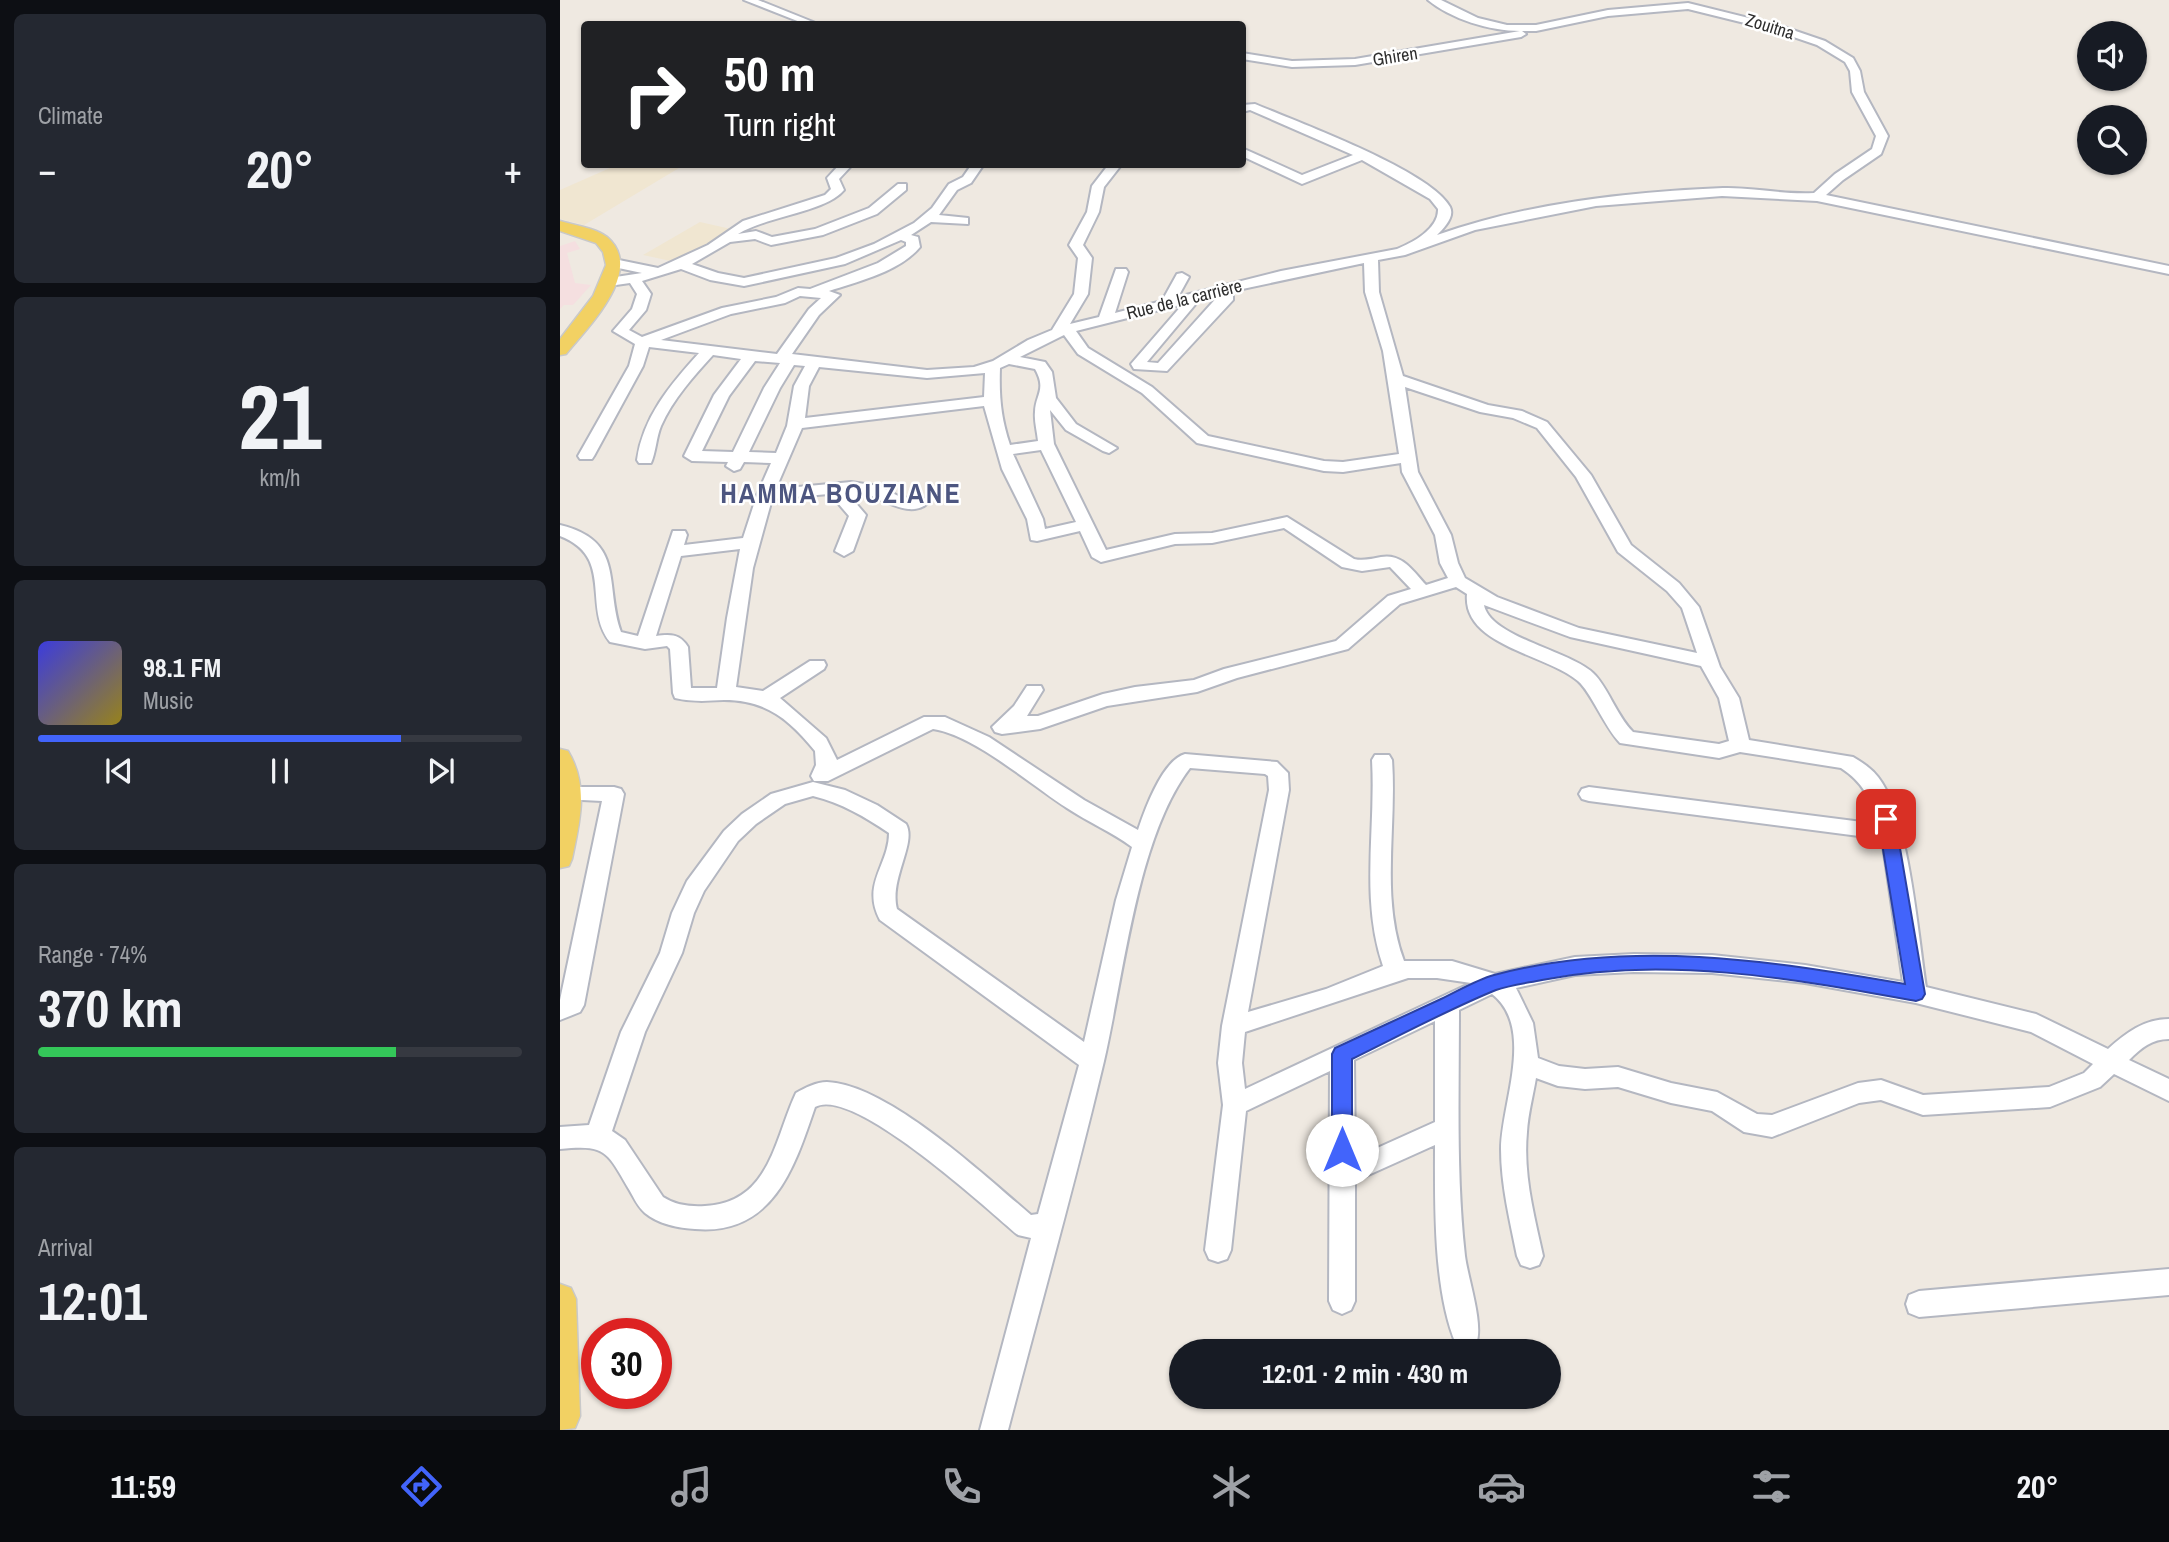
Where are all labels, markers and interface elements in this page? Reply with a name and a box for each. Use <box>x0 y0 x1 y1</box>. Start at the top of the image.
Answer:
street label: Zouitna <box>1742 7 1798 45</box>
map controls <box>2077 21 2147 175</box>
button: sound <box>2077 21 2147 91</box>
text: 50 m <box>724 40 816 106</box>
street label: Ghiren <box>1371 40 1419 72</box>
icon: right <box>609 49 700 140</box>
text: Climate <box>38 100 103 131</box>
text: Turn right <box>724 103 836 146</box>
button: search <box>2077 105 2147 175</box>
text: 20° <box>246 134 314 204</box>
text: − <box>38 144 56 195</box>
text: + <box>504 144 522 195</box>
street label: Rue de la carrière <box>1124 273 1244 325</box>
text: 21 <box>239 355 322 477</box>
text: km/h <box>260 462 300 493</box>
district label: HAMMA BOUZIANE <box>720 474 962 512</box>
text: 98.1 FM <box>143 650 221 685</box>
text: Music <box>143 685 193 716</box>
icon: previous <box>100 752 138 790</box>
icon: pause <box>261 752 299 790</box>
icon: next <box>422 752 460 790</box>
pin <box>1856 789 1916 849</box>
icon: arrive <box>1867 800 1905 838</box>
text: Range · 74% <box>38 939 147 970</box>
text: 370 km <box>38 973 183 1043</box>
position arrow <box>1305 1113 1379 1187</box>
text: Arrival <box>38 1232 93 1263</box>
text: 12:01 <box>38 1266 147 1336</box>
speed limit sign: 30 <box>581 1318 672 1409</box>
text: 12:01 · 2 min · 430 m <box>1262 1356 1468 1391</box>
icon: directions <box>397 1462 446 1511</box>
icon: music <box>667 1462 716 1511</box>
icon: phone <box>937 1462 986 1511</box>
icon: climate <box>1207 1462 1256 1511</box>
icon: car <box>1477 1462 1526 1511</box>
icon: filters <box>1747 1462 1796 1511</box>
text: 11:59 <box>110 1465 176 1508</box>
text: 20° <box>2016 1465 2058 1508</box>

